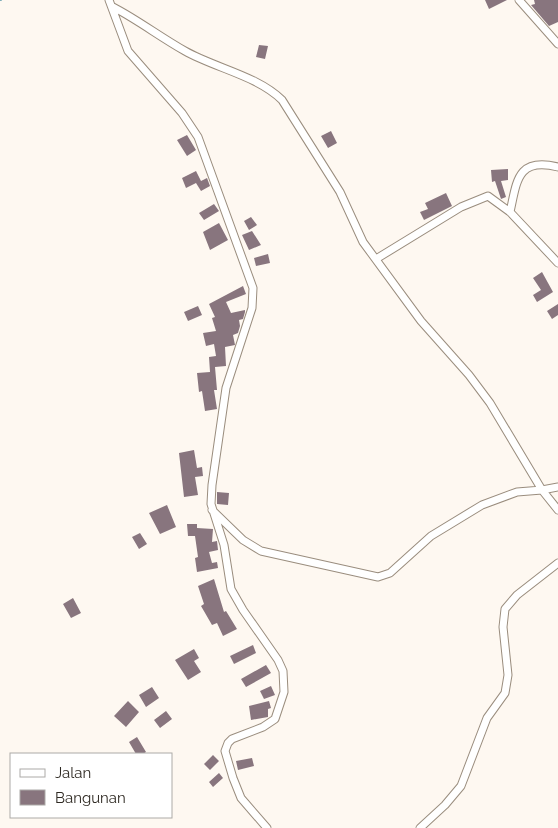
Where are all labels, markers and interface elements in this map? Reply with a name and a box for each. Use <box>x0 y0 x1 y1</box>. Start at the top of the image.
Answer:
legend <box>10 753 172 818</box>
text: Jalan <box>55 764 91 782</box>
text: Bangunan <box>55 789 126 807</box>

